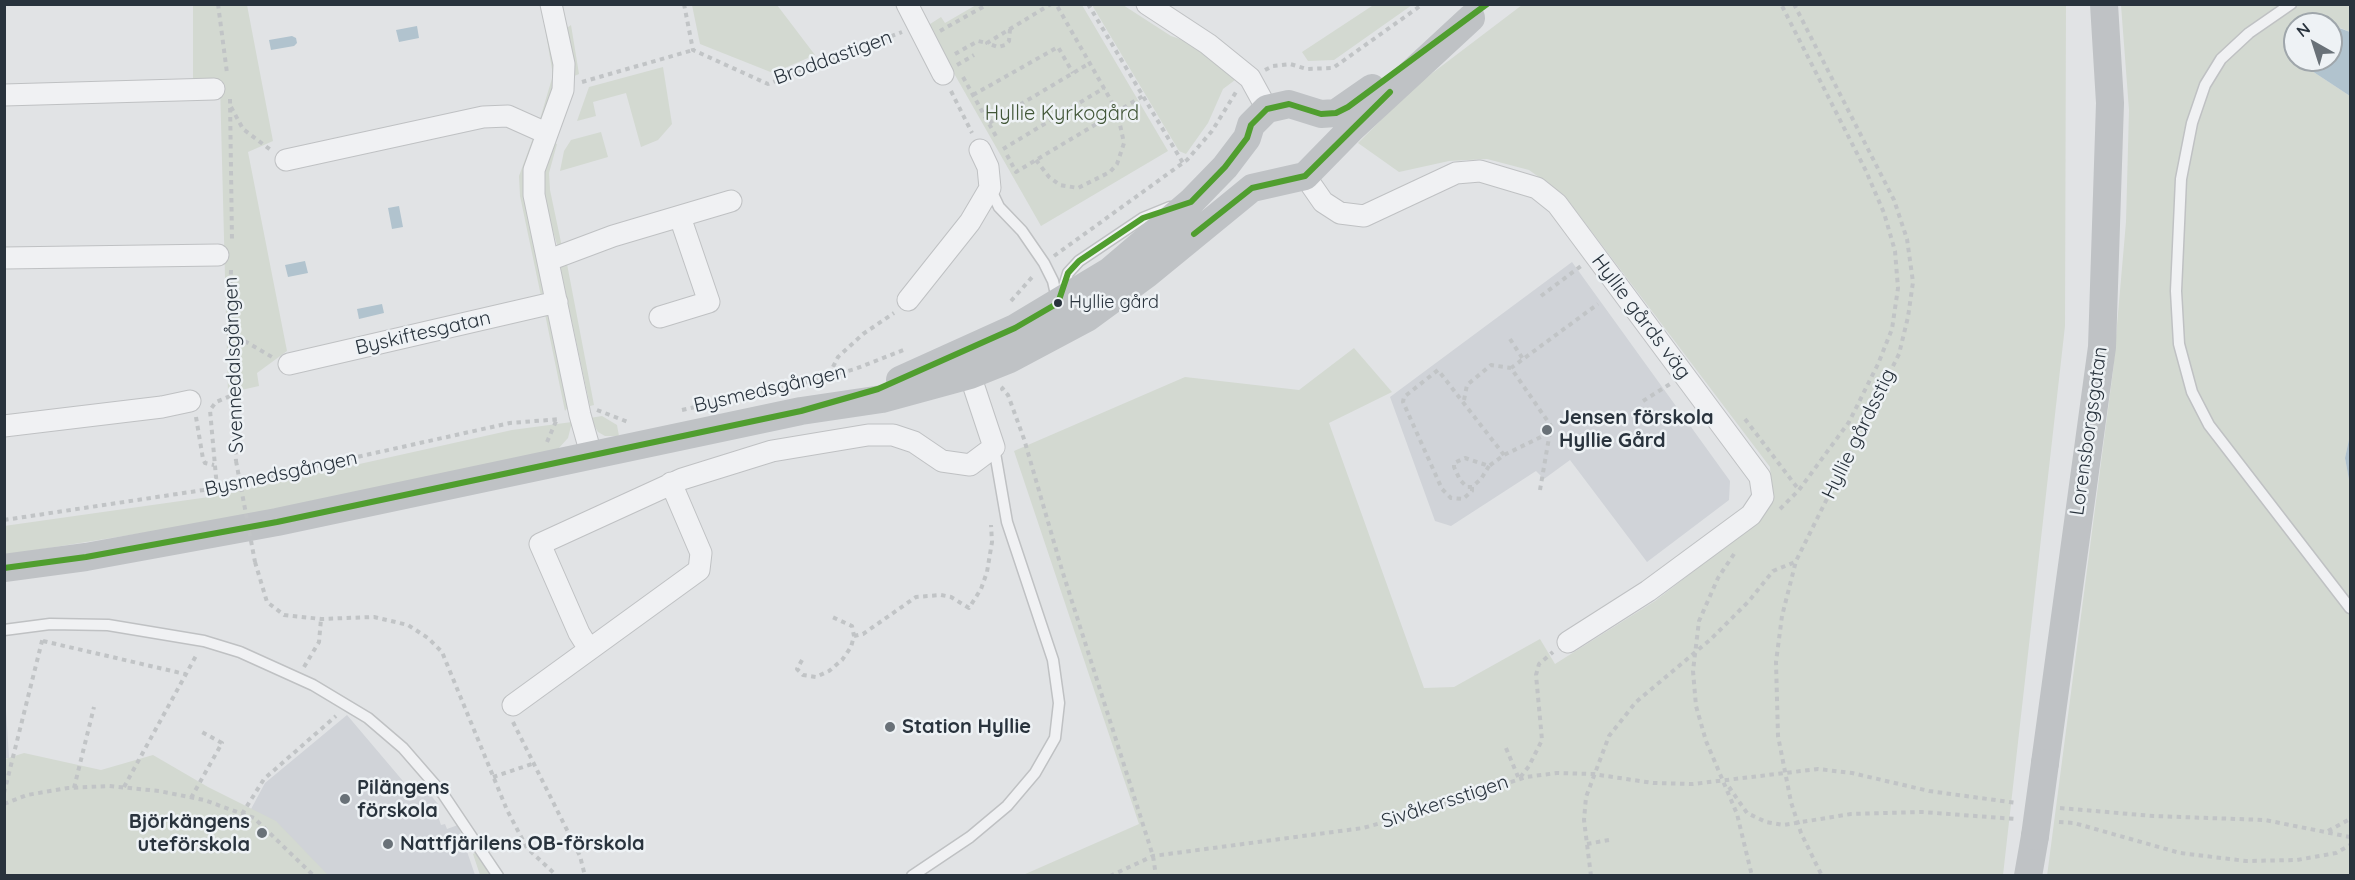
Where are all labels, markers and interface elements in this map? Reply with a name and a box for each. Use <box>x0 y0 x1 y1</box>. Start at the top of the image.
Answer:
north arrow <box>2283 12 2343 72</box>
text: N <box>2292 18 2314 41</box>
street label: Broddastigen <box>771 26 895 90</box>
park label: Hyllie Kyrkogård <box>985 102 1139 126</box>
street label: Hyllie gårds väg <box>1586 250 1696 384</box>
street label: Svennedalsgången <box>219 276 249 454</box>
place label: Hyllie gård <box>1069 292 1159 314</box>
marker: Hyllie gård <box>1052 297 1064 309</box>
street label: Byskiftesgatan <box>353 306 493 360</box>
street label: Lorensborgsgatan <box>2065 345 2113 517</box>
street label: Bysmedsgången <box>691 360 849 418</box>
street label: Hyllie gårdsstig <box>1817 365 1901 503</box>
place label: Jensen förskola Hyllie Gård <box>1559 406 1714 453</box>
marker: Jensen förskola Hyllie Gård <box>1540 423 1554 437</box>
street label: Bysmedsgången <box>202 446 360 502</box>
place label: Station Hyllie <box>902 715 1031 739</box>
marker: Station Hyllie <box>883 720 897 734</box>
street label: Sivåkersstigen <box>1378 770 1512 834</box>
place label: Pilängens förskola <box>357 776 449 823</box>
marker: Pilängens förskola <box>338 792 352 806</box>
place label: Björkängens uteförskola <box>129 810 250 857</box>
marker: Björkängens uteförskola <box>255 826 269 840</box>
place label: Nattfjärilens OB-förskola <box>400 832 645 856</box>
marker: Nattfjärilens OB-förskola <box>381 837 395 851</box>

